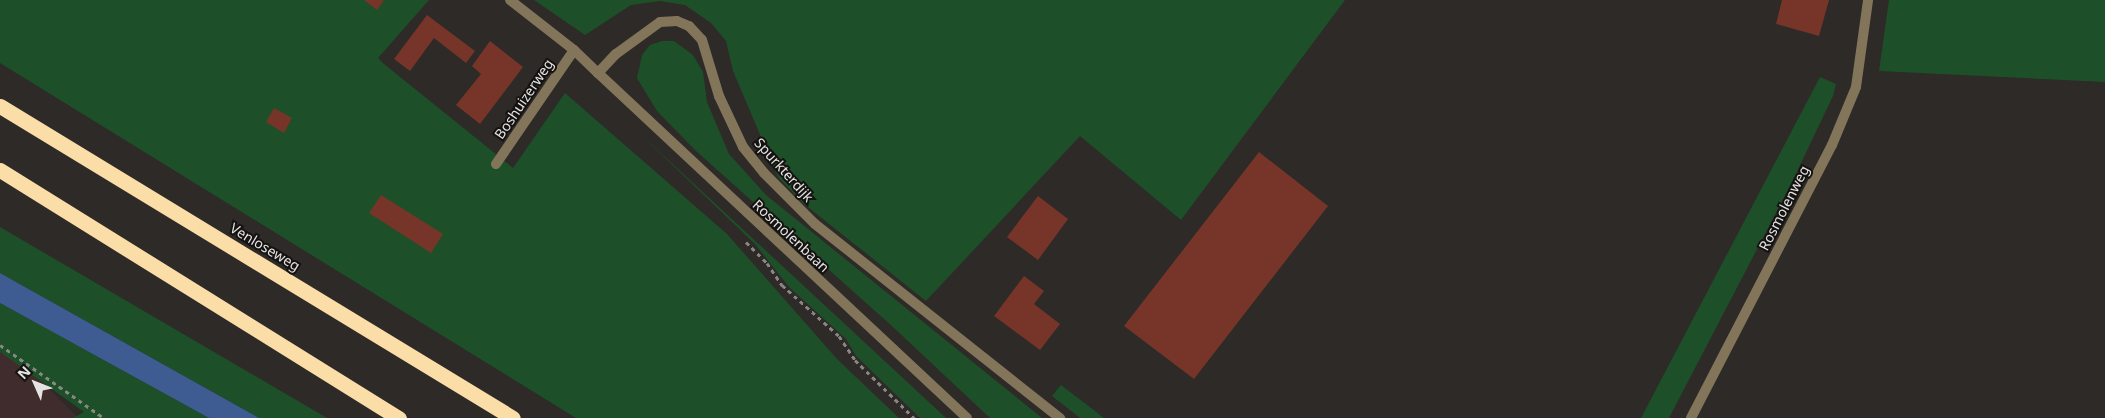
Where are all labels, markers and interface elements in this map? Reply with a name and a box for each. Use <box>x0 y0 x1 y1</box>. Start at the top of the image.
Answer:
street label: Boshuizerweg <box>491 56 557 142</box>
street label: Spurkterdijk <box>751 135 817 205</box>
street label: Rosmolenweg <box>1755 163 1813 253</box>
street label: Rosmolenbaan <box>749 196 833 276</box>
street label: Venloseweg <box>227 220 303 274</box>
north arrow <box>10 358 60 408</box>
text: N <box>13 362 35 383</box>

